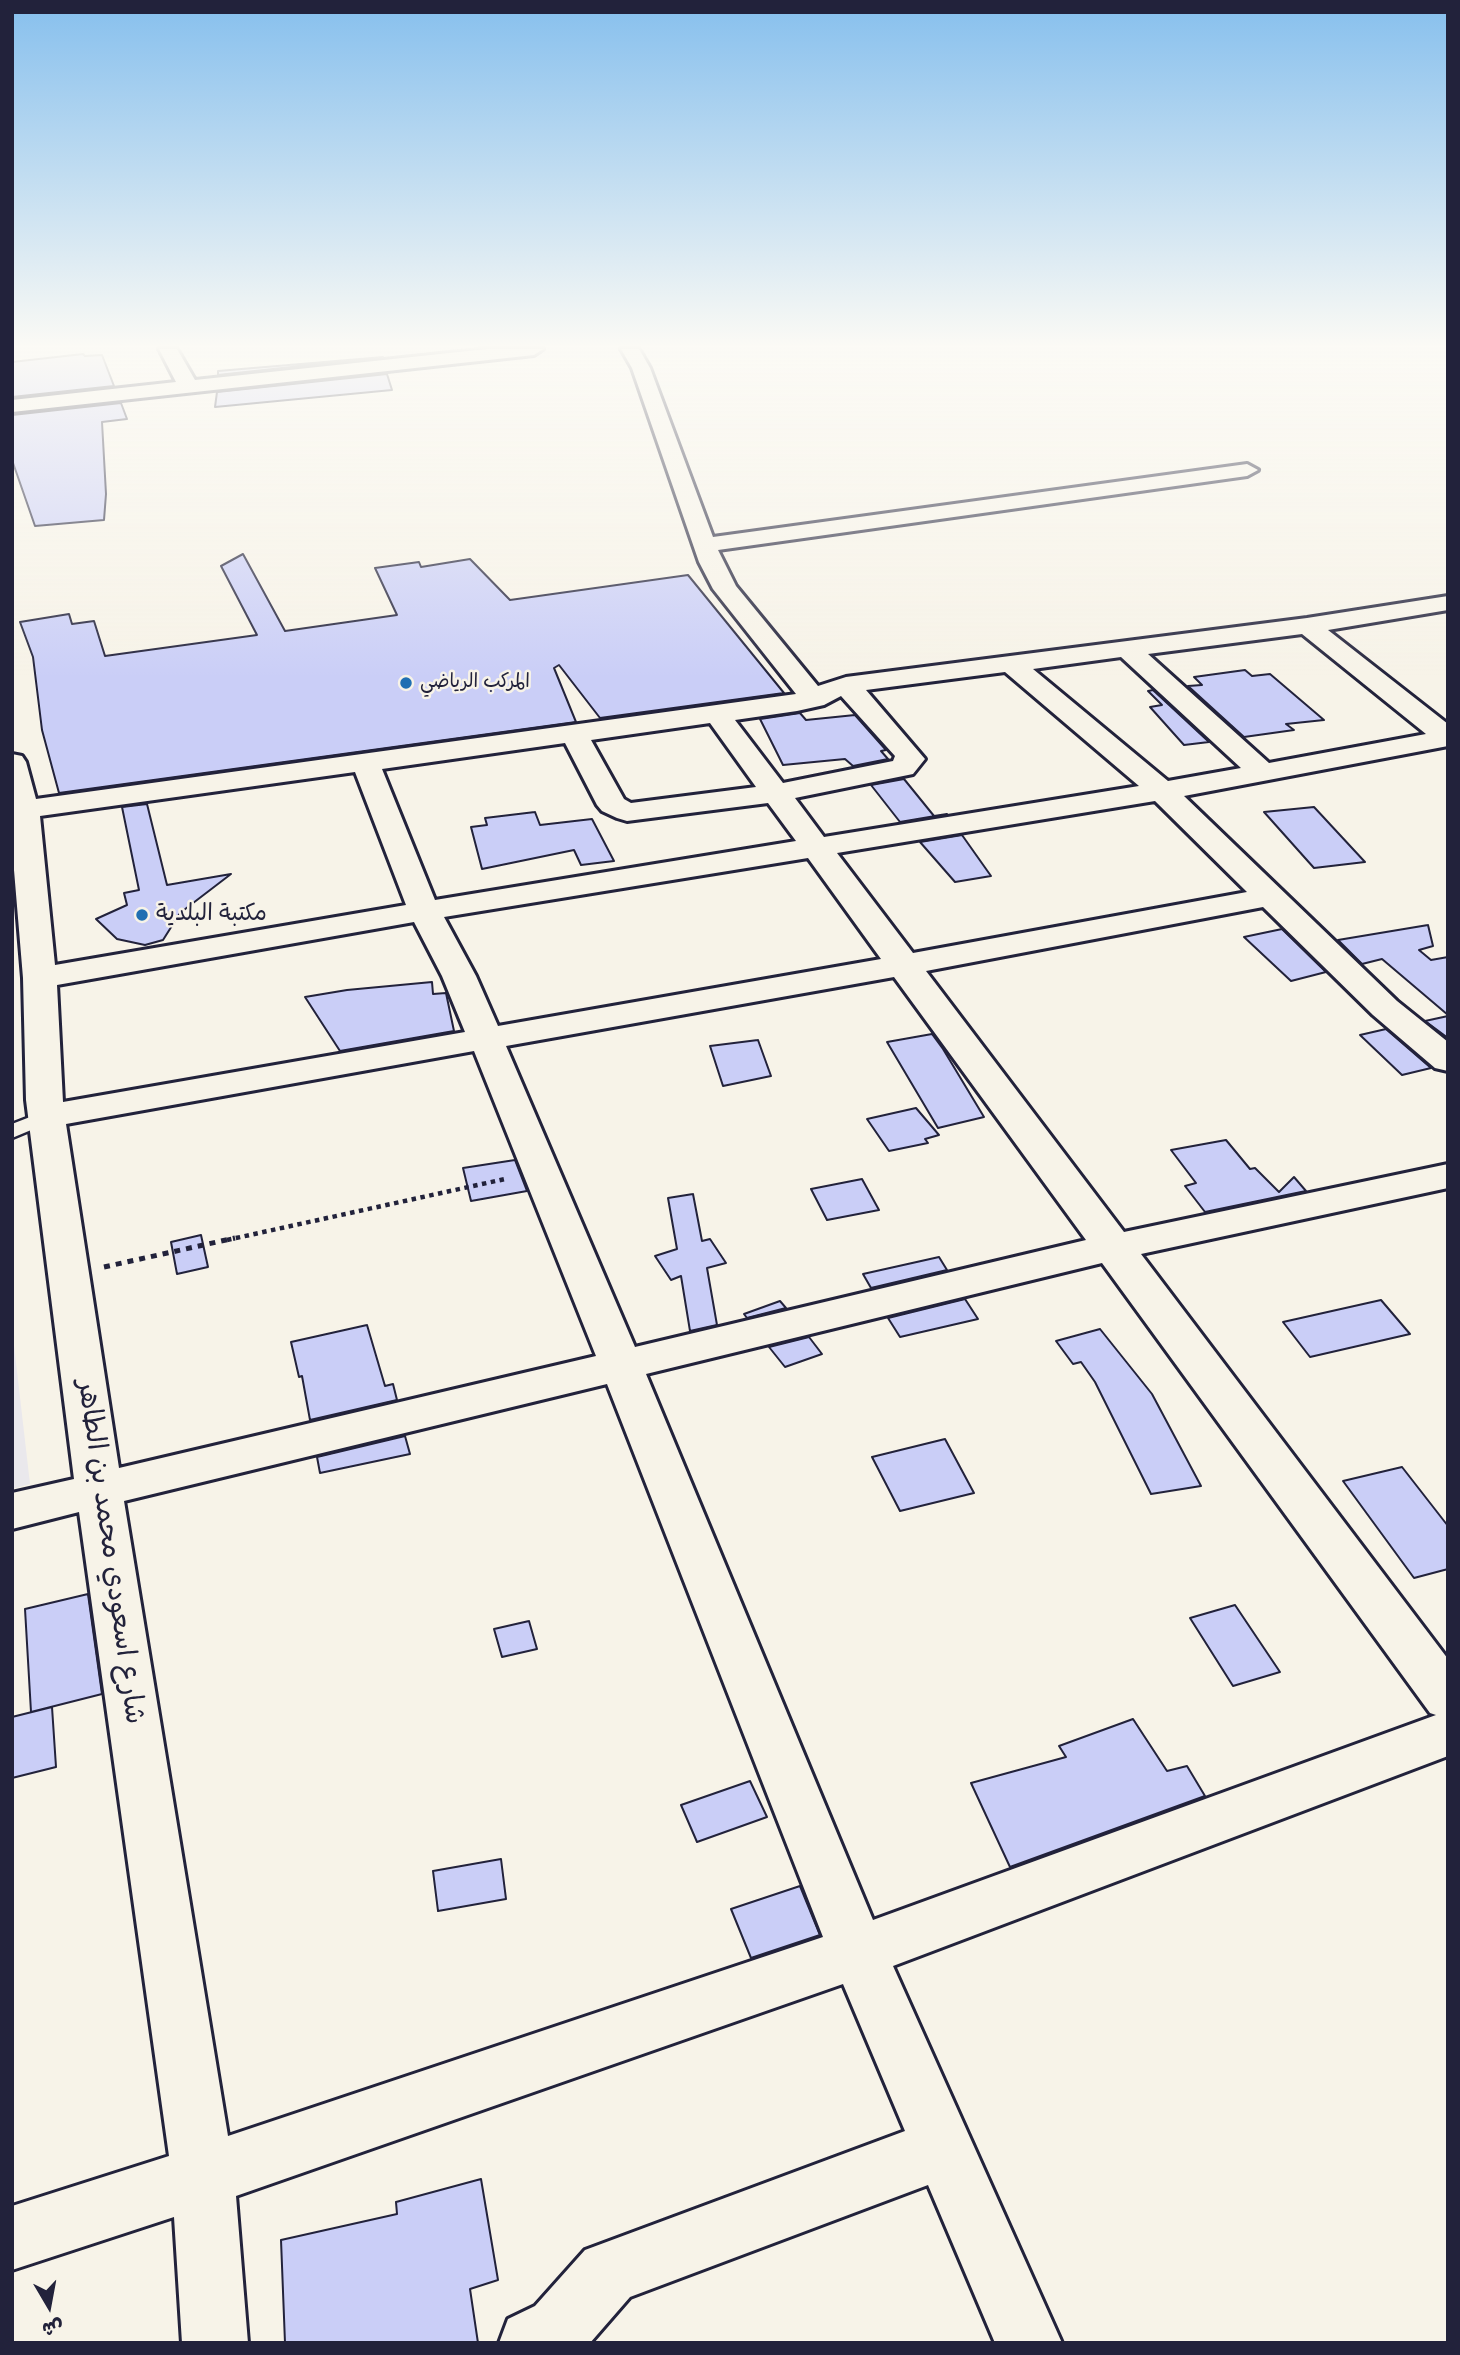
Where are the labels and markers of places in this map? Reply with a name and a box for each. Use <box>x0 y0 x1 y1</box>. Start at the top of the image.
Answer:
place label: المركب الرياضي <box>420 672 530 694</box>
marker: المركب الرياضي <box>398 675 414 691</box>
place label: مكتبة البلدية <box>156 901 267 929</box>
marker: مكتبة البلدية <box>134 907 150 923</box>

